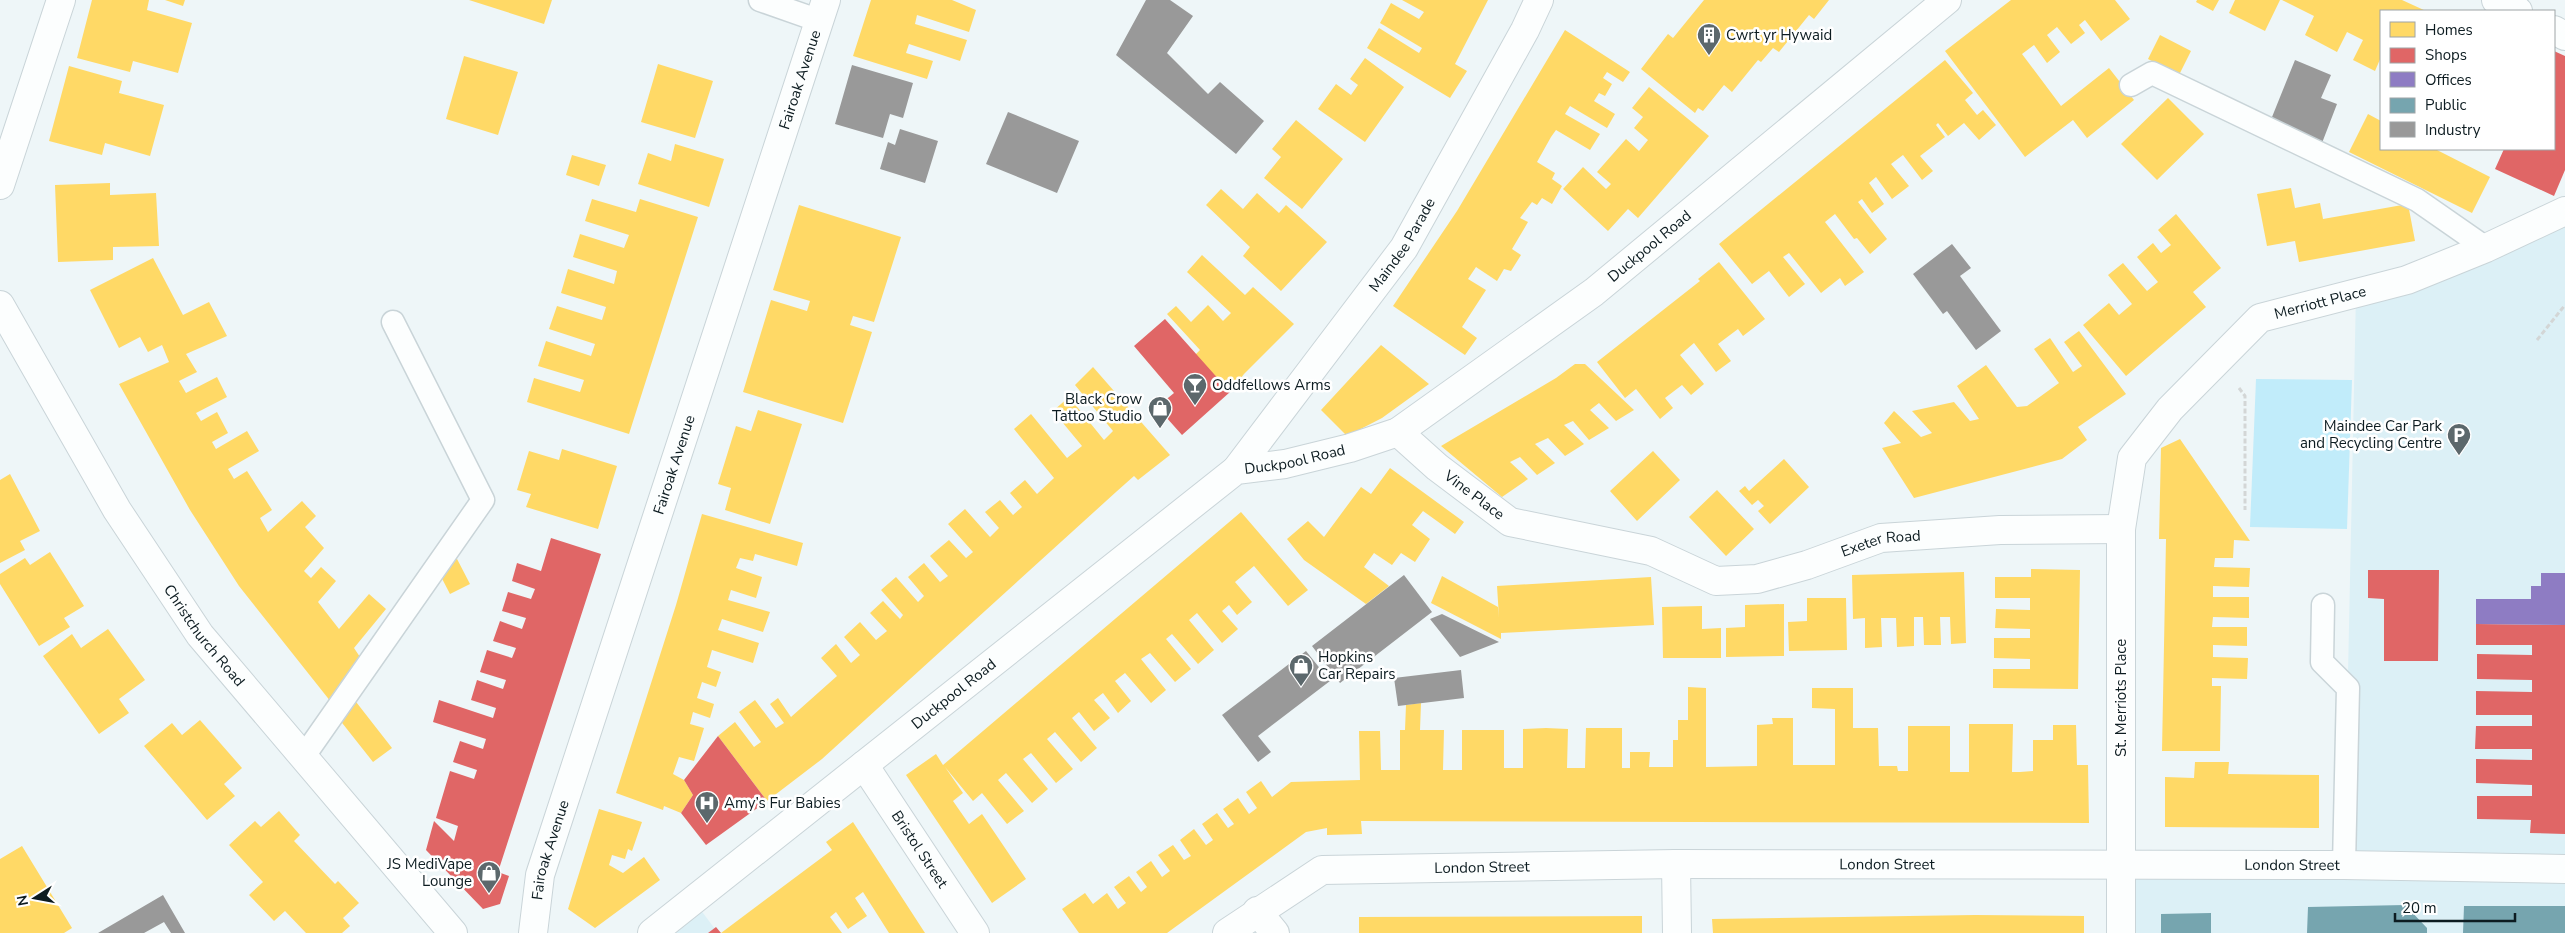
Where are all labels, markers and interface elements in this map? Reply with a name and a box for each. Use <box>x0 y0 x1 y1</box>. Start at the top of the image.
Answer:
legend <box>2380 10 2555 150</box>
text: Homes <box>2425 20 2473 40</box>
building icon: Cwrt yr Hywaid <box>1696 22 1722 56</box>
place label: Cwrt yr Hywaid <box>1726 25 1832 45</box>
street label: Fairoak Avenue <box>774 28 825 132</box>
text: Shops <box>2425 45 2467 65</box>
text: Offices <box>2425 70 2472 90</box>
text: Public <box>2425 95 2466 115</box>
text: Industry <box>2425 120 2481 140</box>
street label: Maindee Parade <box>1364 194 1440 296</box>
street label: Duckpool Road <box>1604 206 1695 287</box>
street label: Merriott Place <box>2272 281 2368 324</box>
bar icon: Oddfellows Arms <box>1182 372 1208 406</box>
place label: Oddfellows Arms <box>1212 375 1331 395</box>
place label: Black Crow Tattoo Studio <box>1052 389 1142 426</box>
shop icon: Black Crow Tattoo Studio <box>1147 395 1173 429</box>
street label: Fairoak Avenue <box>649 413 700 517</box>
place label: Maindee Car Park and Recycling Centre <box>2300 416 2442 453</box>
parking icon: Maindee Car Park and Recycling Centre <box>2446 422 2472 456</box>
street label: Duckpool Road <box>1243 440 1347 479</box>
street label: Vine Place <box>1439 465 1509 524</box>
street label: Exeter Road <box>1838 525 1921 562</box>
street label: Christchurch Road <box>159 581 249 691</box>
street label: St. Merriots Place <box>2111 639 2131 757</box>
place label: Hopkins Car Repairs <box>1318 647 1396 684</box>
shop icon: Hopkins Car Repairs <box>1288 653 1314 687</box>
street label: Duckpool Road <box>907 654 1000 734</box>
hospital icon: Amy’s Fur Babies <box>694 790 720 824</box>
place label: Amy’s Fur Babies <box>724 793 841 813</box>
street label: Fairoak Avenue <box>527 797 574 901</box>
street label: Bristol Street <box>887 807 953 893</box>
place label: JS MediVape Lounge <box>386 854 472 891</box>
street label: London Street <box>1839 854 1935 874</box>
street label: London Street <box>2244 855 2340 875</box>
street label: London Street <box>1434 856 1531 878</box>
shop icon: JS MediVape Lounge <box>476 860 502 894</box>
north arrow <box>10 873 60 923</box>
scale bar <box>2395 890 2515 922</box>
text: N <box>12 893 33 907</box>
text: 20 m <box>2402 898 2437 918</box>

